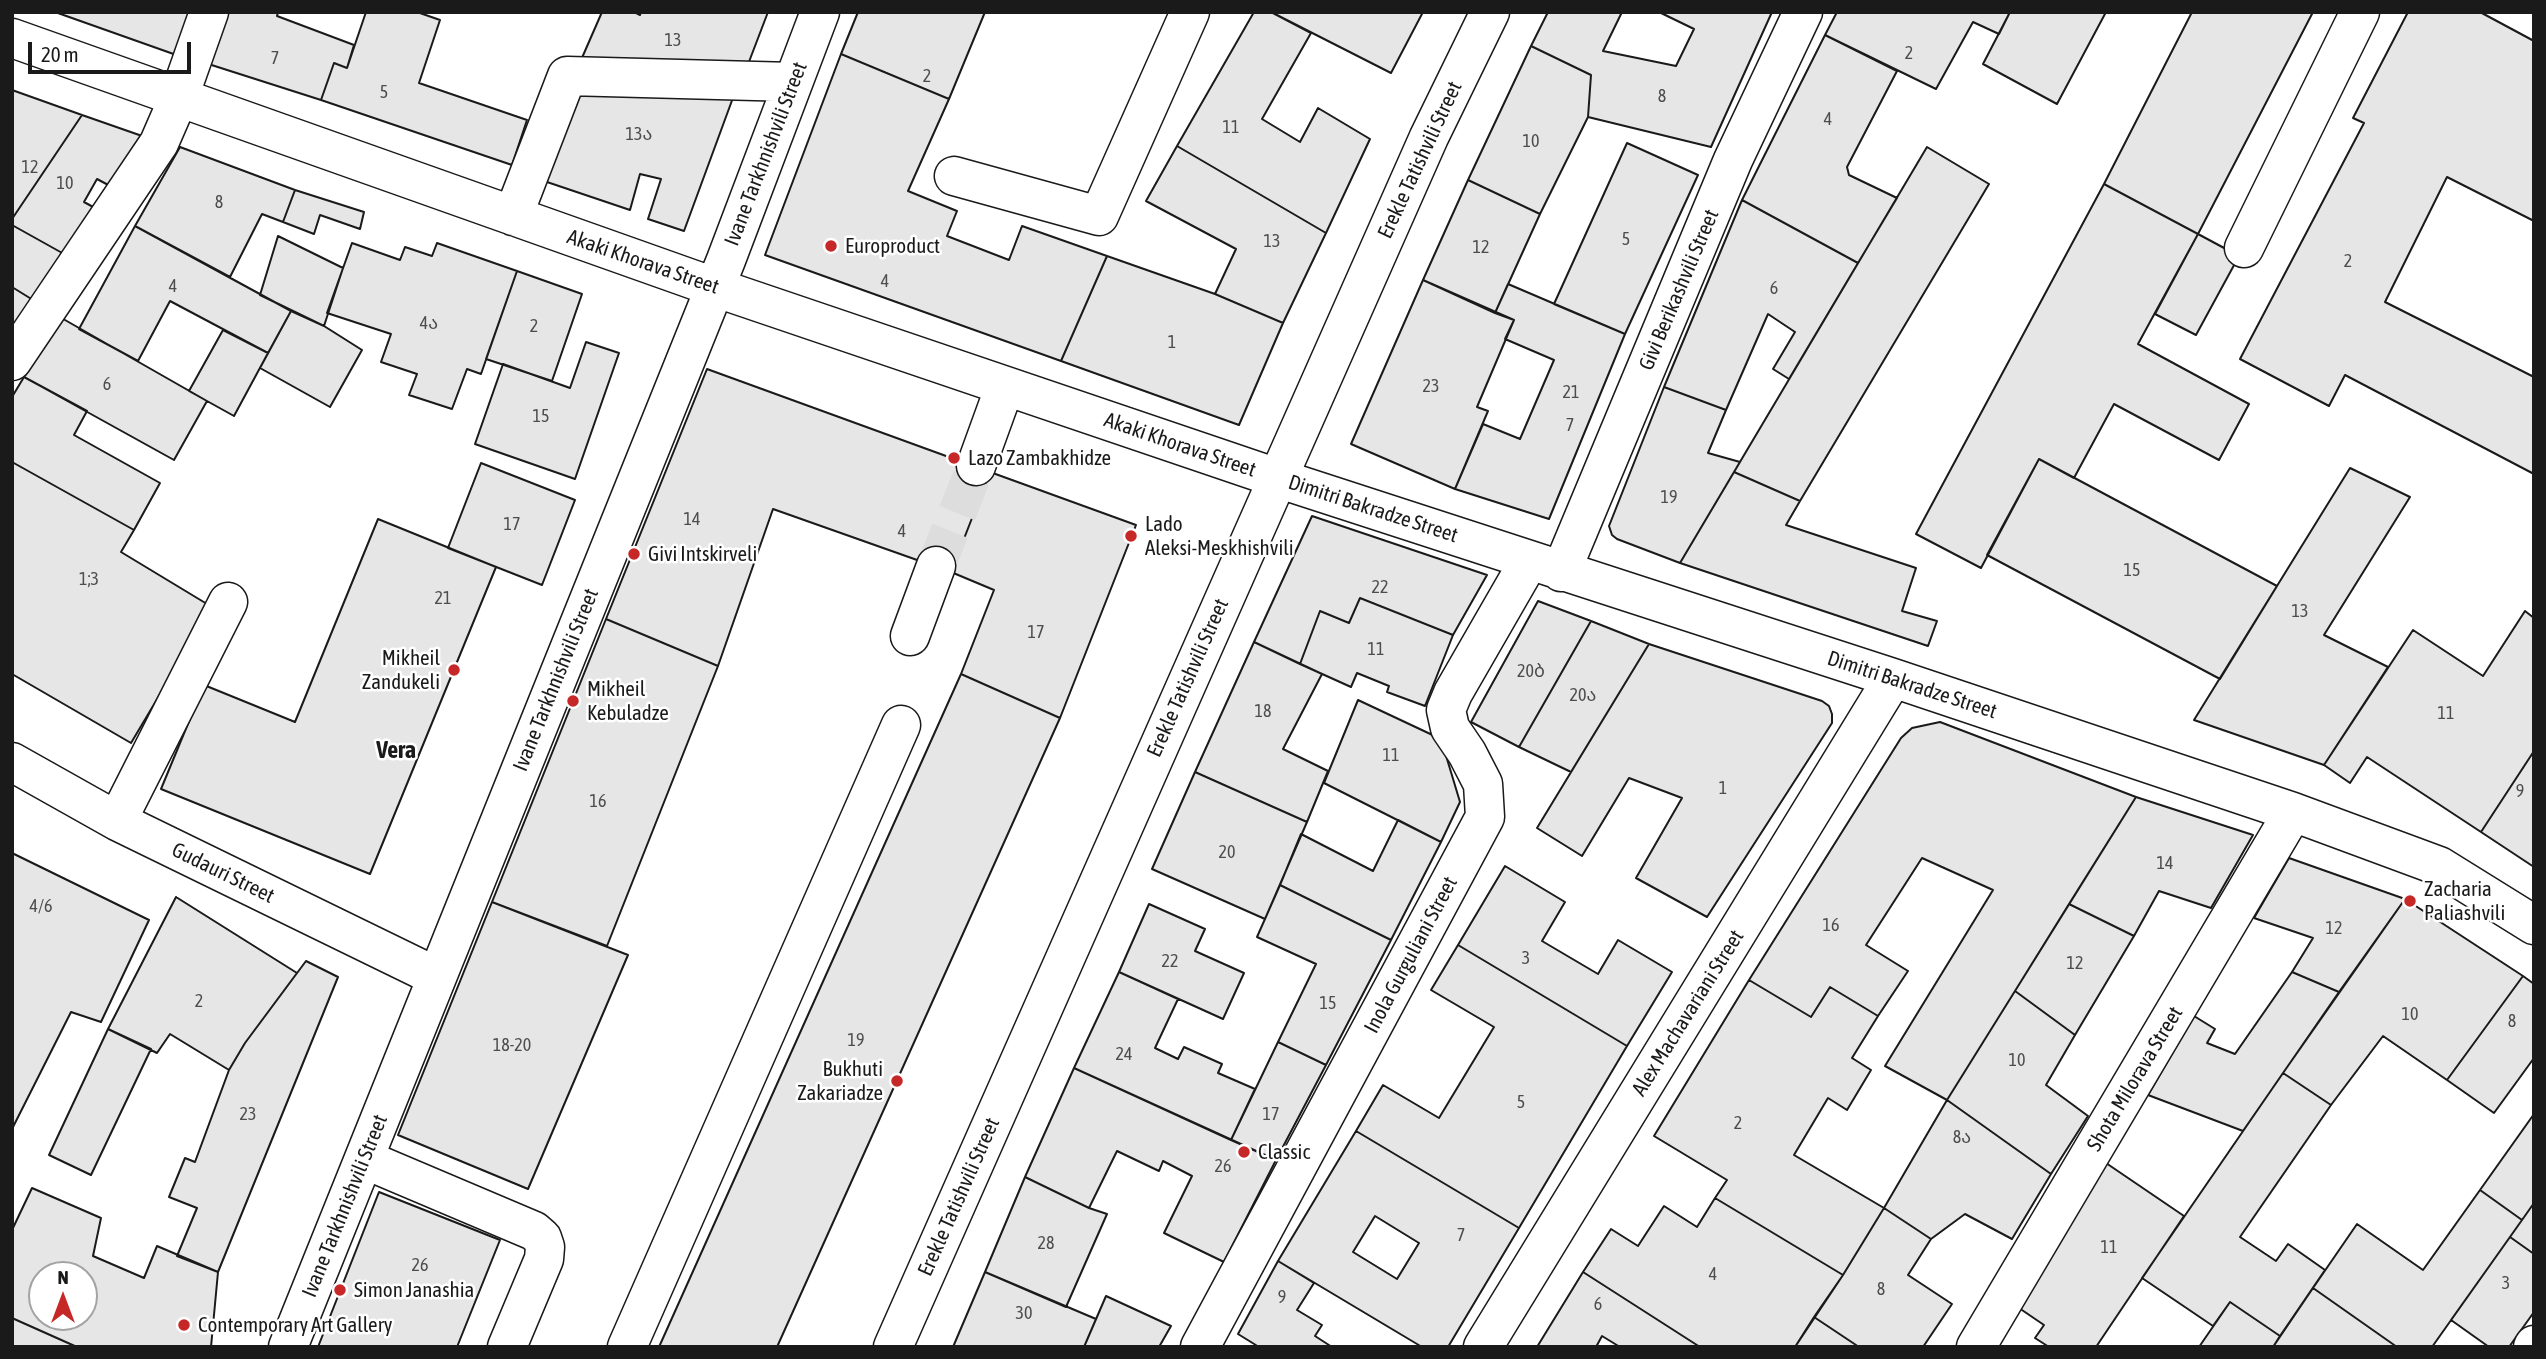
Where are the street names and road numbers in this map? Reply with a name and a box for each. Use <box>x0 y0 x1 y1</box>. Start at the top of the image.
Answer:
street label: Ivane Tarkhnishvili Street <box>719 59 813 249</box>
street label: Erekle Tatishvili Street <box>1373 77 1467 243</box>
street label: Givi Berikashvili Street <box>1634 206 1724 374</box>
street label: Akaki Khorava Street <box>564 224 722 300</box>
street label: Akaki Khorava Street <box>1101 407 1259 483</box>
street label: Dimitri Bakradze Street <box>1285 470 1461 548</box>
street label: Ivane Tarkhnishvili Street <box>508 585 604 775</box>
street label: Erekle Tatishvili Street <box>1142 595 1234 761</box>
street label: Dimitri Bakradze Street <box>1824 646 2000 724</box>
street label: Gudauri Street <box>168 837 278 909</box>
street label: Inola Gurguliani Street <box>1359 872 1463 1038</box>
street label: Alex Machavariani Street <box>1627 925 1749 1101</box>
street label: Shota Milorava Street <box>2082 1002 2188 1156</box>
street label: Ivane Tarkhnishvili Street <box>297 1111 393 1301</box>
street label: Erekle Tatishvili Street <box>913 1114 1005 1280</box>

